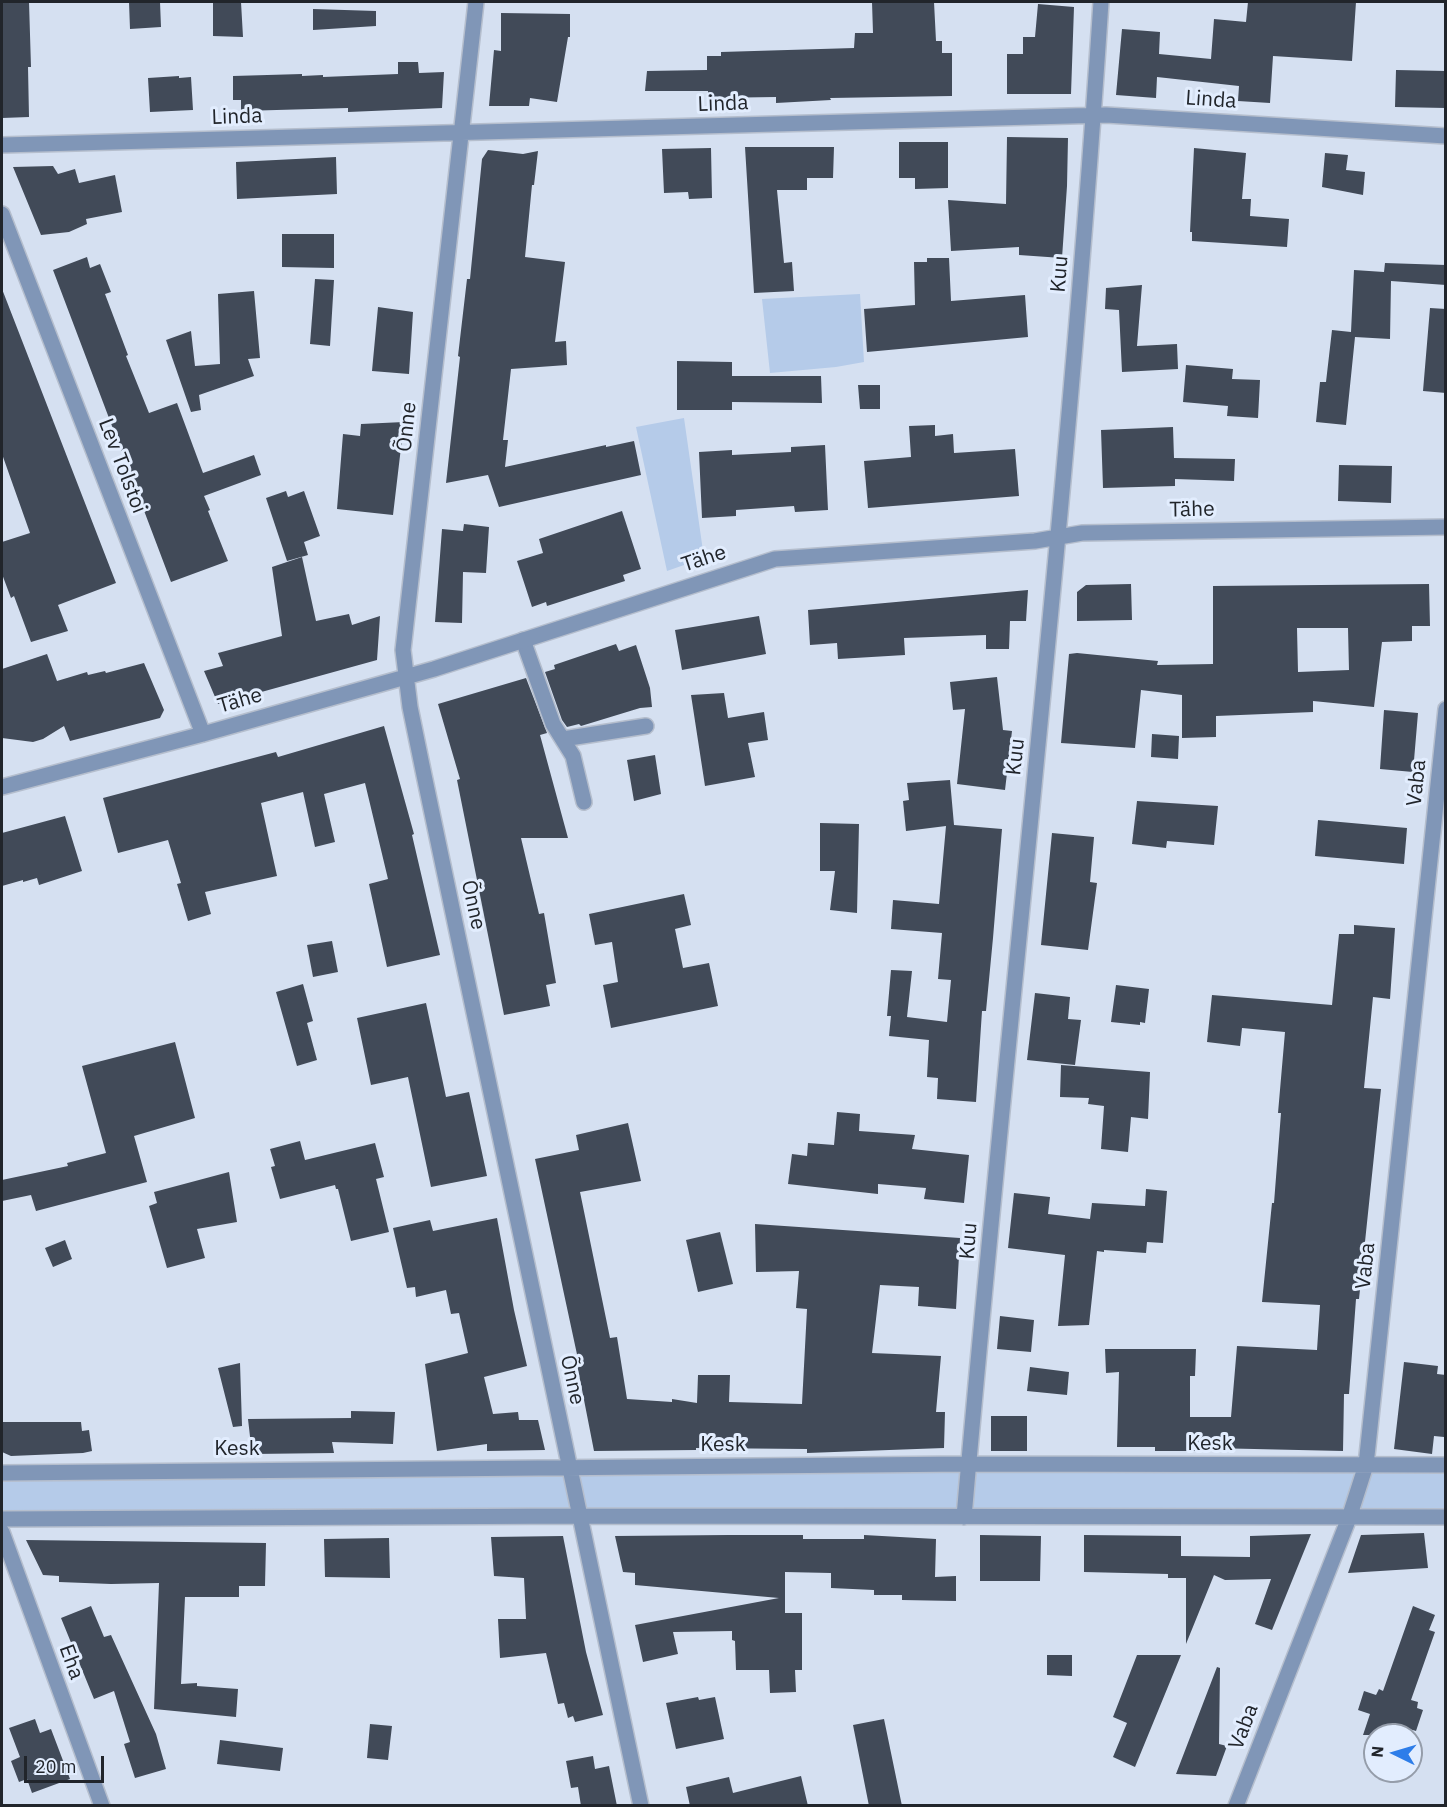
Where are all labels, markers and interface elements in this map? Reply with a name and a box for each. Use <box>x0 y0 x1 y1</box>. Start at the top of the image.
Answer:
street label: Linda <box>1185 86 1237 114</box>
street label: Linda <box>697 91 749 117</box>
street label: Linda <box>211 104 263 130</box>
street label: Kuu <box>1046 254 1074 294</box>
street label: Õnne <box>392 401 422 453</box>
street label: Lev Tolstoi <box>92 415 152 517</box>
street label: Tähe <box>1169 497 1215 523</box>
street label: Tähe <box>679 540 729 578</box>
street label: Tähe <box>215 683 265 719</box>
street label: Kuu <box>1002 737 1030 777</box>
street label: Vaba <box>1402 758 1432 808</box>
street label: Õnne <box>455 878 491 932</box>
street label: Kuu <box>955 1221 983 1261</box>
street label: Vaba <box>1351 1241 1381 1291</box>
street label: Õnne <box>554 1353 590 1407</box>
street label: Kesk <box>1187 1431 1233 1457</box>
street label: Kesk <box>700 1432 746 1458</box>
street label: Kesk <box>214 1436 260 1462</box>
street label: Eha <box>53 1641 89 1683</box>
street label: Vaba <box>1224 1701 1264 1753</box>
north arrow <box>1363 1723 1423 1783</box>
scale bar <box>27 1744 106 1782</box>
text: N <box>1367 1745 1388 1758</box>
text: 20 m <box>35 1755 77 1778</box>

